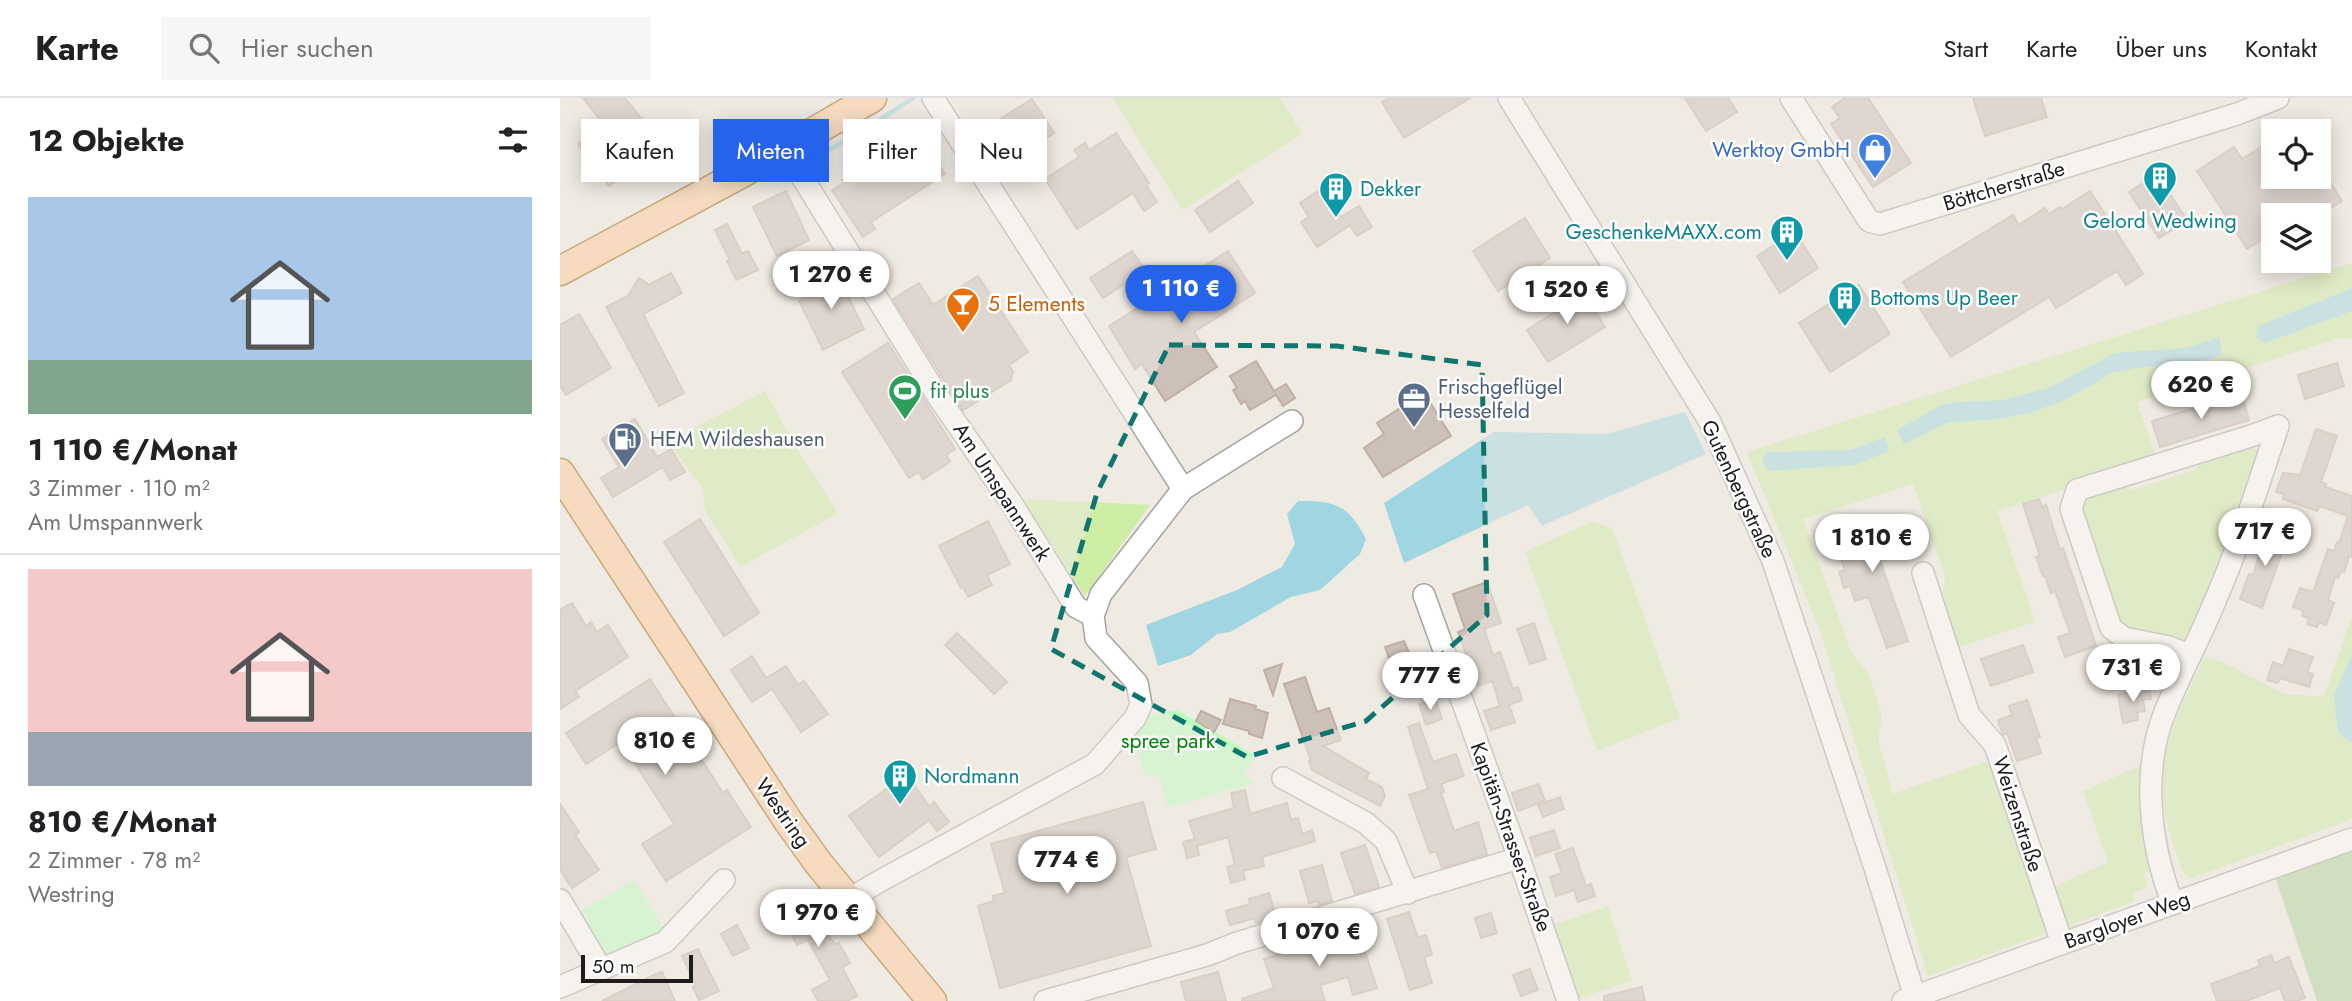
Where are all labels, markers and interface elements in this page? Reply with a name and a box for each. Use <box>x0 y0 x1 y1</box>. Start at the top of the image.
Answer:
search box <box>161 17 651 80</box>
text: Karte <box>35 25 119 72</box>
icon: search <box>185 29 223 67</box>
text: Hier suchen <box>241 29 374 67</box>
text: Start <box>1944 31 1988 66</box>
text: Karte <box>2026 31 2077 66</box>
text: Über uns <box>2115 31 2207 66</box>
text: Kontakt <box>2245 31 2317 66</box>
text: 12 Objekte <box>28 119 184 162</box>
chip: Kaufen <box>581 119 699 182</box>
chip: Mieten <box>713 119 829 182</box>
chip: Filter <box>843 119 941 182</box>
chip: Neu <box>955 119 1047 182</box>
map controls <box>2261 119 2331 273</box>
button: locate <box>2261 119 2331 189</box>
icon: filters <box>494 121 532 159</box>
shop icon: Werktoy GmbH <box>1856 131 1894 180</box>
place label: Werktoy GmbH <box>1712 135 1850 165</box>
street label: Böttcherstraße <box>1939 153 2069 219</box>
building icon: Gelord Wedwing <box>2141 159 2179 208</box>
building icon: Dekker <box>1317 170 1355 219</box>
place label: Dekker <box>1360 174 1422 204</box>
button: layers <box>2261 203 2331 273</box>
place label: Gelord Wedwing <box>2083 206 2237 236</box>
building icon: GeschenkeMAXX.com <box>1768 213 1806 262</box>
place label: GeschenkeMAXX.com <box>1565 217 1762 247</box>
icon: home <box>217 242 343 368</box>
pin: 1 270 € <box>766 252 896 311</box>
text: 1 270 € <box>789 257 873 291</box>
pin: 1 110 € <box>1116 266 1246 325</box>
pin: 1 520 € <box>1502 266 1632 326</box>
text: 1 110 € <box>1141 271 1221 305</box>
text: 1 520 € <box>1524 272 1610 306</box>
building icon: Bottoms Up Beer <box>1826 279 1864 328</box>
place label: Bottoms Up Beer <box>1870 283 2019 313</box>
bar icon: 5 Elements <box>944 285 982 334</box>
place label: 5 Elements <box>988 289 1085 319</box>
pin: 620 € <box>2152 362 2250 421</box>
text: 620 € <box>2167 367 2235 401</box>
sports icon: fit plus <box>886 372 924 421</box>
place label: Frischgeflügel Hesselfeld <box>1438 372 1563 426</box>
place label: fit plus <box>930 376 989 406</box>
office icon: Frischgeflügel Hesselfeld <box>1395 380 1433 429</box>
street label: Gutenbergstraße <box>1694 415 1784 563</box>
street label: Am Umspannwerk <box>946 417 1058 568</box>
fuel station icon: HEM Wildeshausen <box>606 420 644 469</box>
place label: HEM Wildeshausen <box>650 424 825 454</box>
text: 1 110 €/Monat <box>28 428 237 471</box>
text: 3 Zimmer · 110 m² <box>28 471 210 505</box>
text: Am Umspannwerk <box>28 505 203 539</box>
pin: 717 € <box>2216 508 2314 568</box>
pin: 1 810 € <box>1807 514 1937 574</box>
text: 717 € <box>2234 514 2296 548</box>
text: 1 810 € <box>1831 520 1913 554</box>
icon: home <box>217 614 343 740</box>
pin: 731 € <box>2084 644 2182 704</box>
text: 731 € <box>2102 650 2164 684</box>
pin: 777 € <box>1381 652 1479 712</box>
text: 777 € <box>1398 658 1462 692</box>
pin: 810 € <box>616 718 714 777</box>
text: 810 € <box>633 723 697 757</box>
park label: spree park <box>1121 726 1216 756</box>
street label: Kapitän-Strasser-Straße <box>1463 738 1559 936</box>
street label: Weizenstraße <box>1985 752 2051 876</box>
building icon: Nordmann <box>881 757 919 806</box>
place label: Nordmann <box>924 761 1019 791</box>
street label: Westring <box>748 772 818 854</box>
text: 810 €/Monat <box>28 800 216 843</box>
pin: 774 € <box>1018 836 1116 896</box>
text: 774 € <box>1034 842 1100 876</box>
text: 2 Zimmer · 78 m² <box>28 843 200 877</box>
text: Westring <box>28 877 115 911</box>
street label: Bargloyer Weg <box>2060 883 2194 957</box>
pin: 1 970 € <box>753 890 883 949</box>
text: 1 970 € <box>776 895 860 929</box>
pin: 1 070 € <box>1254 908 1384 968</box>
text: 1 070 € <box>1277 914 1361 948</box>
scale bar <box>581 952 693 984</box>
text: 50 m <box>592 953 635 980</box>

